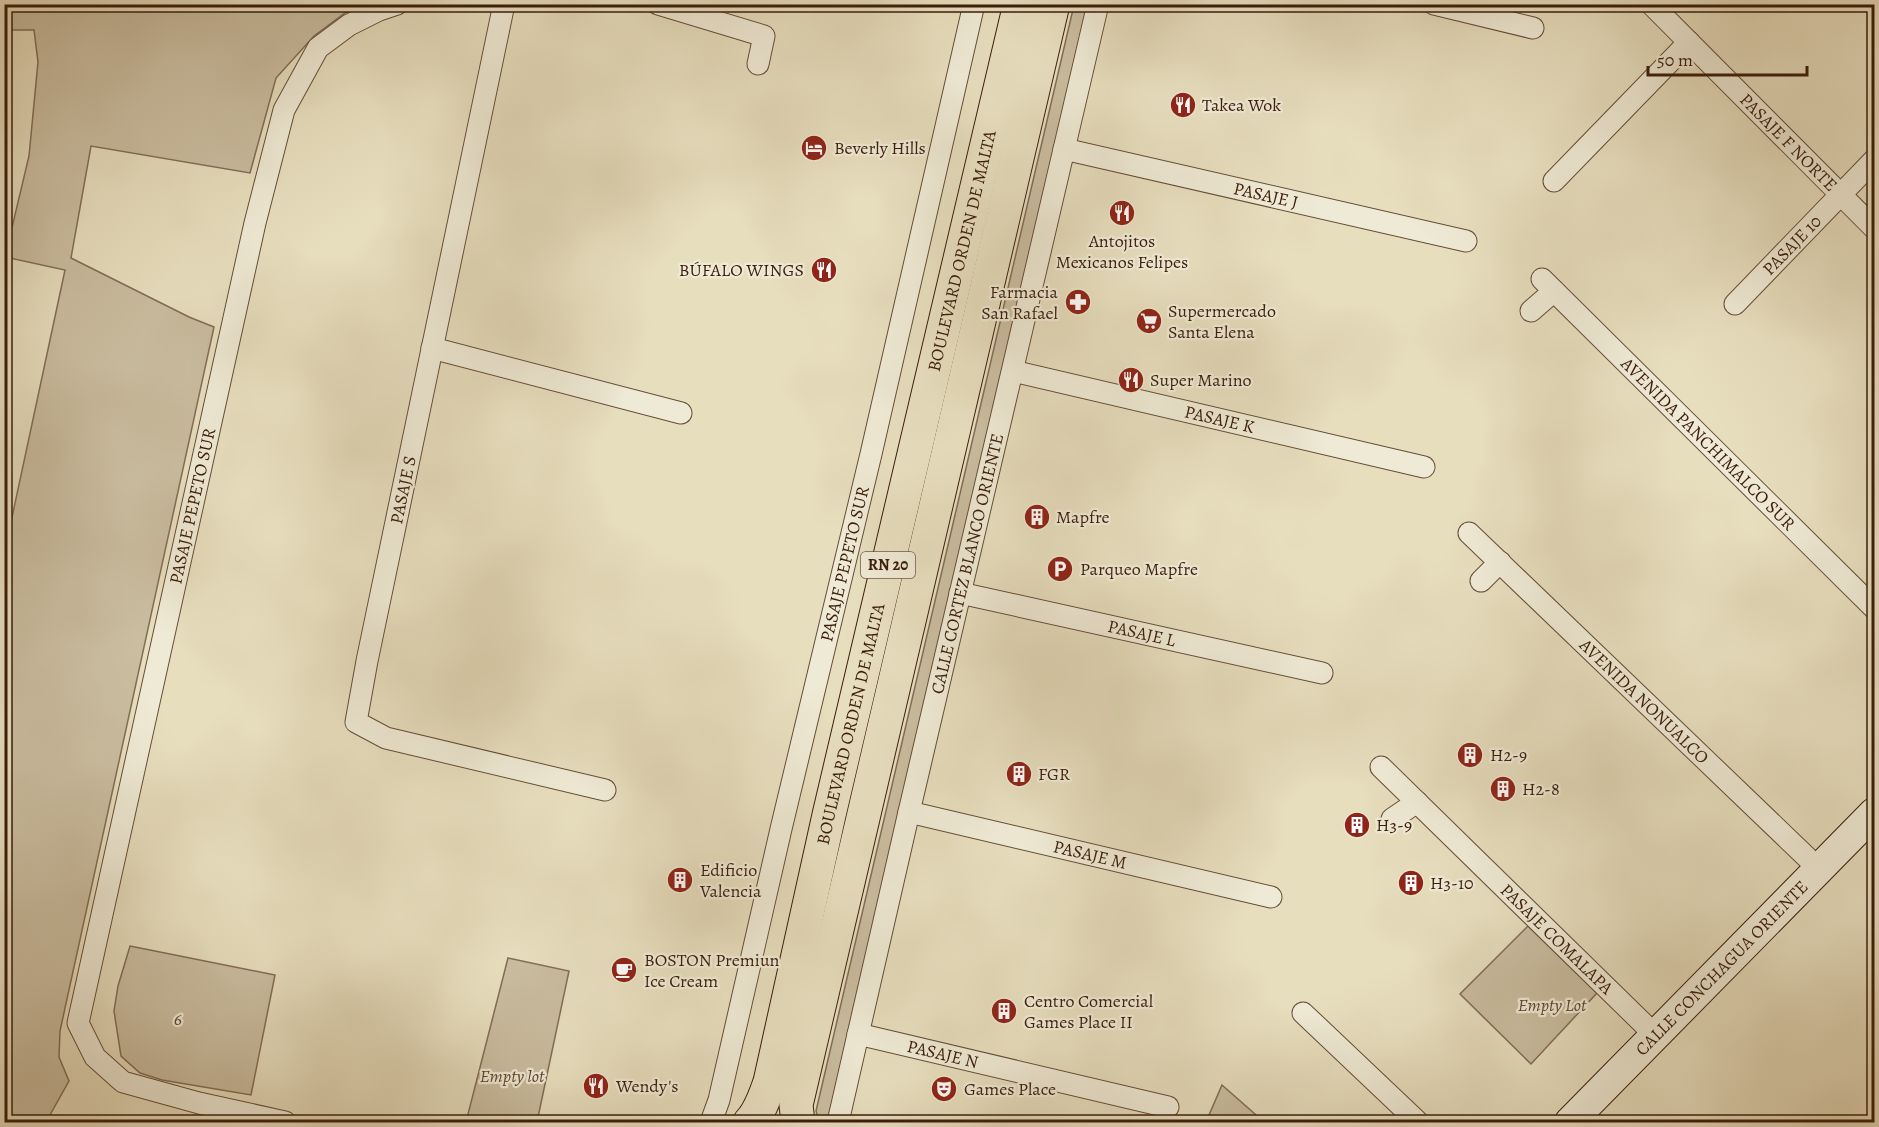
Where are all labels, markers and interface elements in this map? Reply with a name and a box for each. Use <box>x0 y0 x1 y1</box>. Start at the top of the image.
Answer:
scale bar <box>1648 39 1807 77</box>
text: 50 m <box>1657 48 1693 72</box>
street label: PASAJE F NORTE <box>1734 88 1843 197</box>
restaurant icon: Takea Wok <box>1168 90 1198 120</box>
place label: Takea Wok <box>1202 93 1281 117</box>
street label: BOULEVARD ORDEN DE MALTA <box>922 127 1002 374</box>
hotel icon: Beverly Hills <box>799 133 829 163</box>
place label: Beverly Hills <box>834 136 926 160</box>
street label: PASAJE J <box>1231 176 1300 214</box>
restaurant icon: Antojitos Mexicanos Felipes <box>1107 198 1137 228</box>
street label: PASAJE 10 <box>1757 209 1827 281</box>
place label: Antojitos Mexicanos Felipes <box>1056 229 1188 274</box>
restaurant icon: BÚFALO WINGS <box>809 255 839 285</box>
place label: BÚFALO WINGS <box>679 258 804 282</box>
place label: Farmacia San Rafael <box>981 280 1059 325</box>
pharmacy icon: Farmacia San Rafael <box>1063 287 1093 317</box>
place label: Supermercado Santa Elena <box>1168 299 1276 344</box>
supermarket icon: Supermercado Santa Elena <box>1134 306 1164 336</box>
street label: AVENIDA PANCHIMALCO SUR <box>1615 351 1801 535</box>
restaurant icon: Super Marino <box>1116 365 1146 395</box>
place label: Super Marino <box>1150 368 1252 392</box>
street label: PASAJE K <box>1182 399 1257 439</box>
street label: PASAJE PEPETO SUR <box>163 426 221 586</box>
street label: CALLE CORTEZ BLANCO ORIENTE <box>925 431 1009 696</box>
street label: PASAJE S <box>384 454 422 526</box>
street label: PASAJE PEPETO SUR <box>814 484 875 644</box>
building icon: Mapfre <box>1022 502 1052 532</box>
place label: Mapfre <box>1056 505 1110 529</box>
road number: RN 20 <box>861 552 915 578</box>
parking icon: Parqueo Mapfre <box>1045 554 1075 584</box>
place label: Parqueo Mapfre <box>1080 557 1198 581</box>
street label: BOULEVARD ORDEN DE MALTA <box>811 600 891 847</box>
street label: PASAJE L <box>1105 614 1179 652</box>
street label: AVENIDA NONUALCO <box>1574 633 1714 769</box>
building icon: H2-9 <box>1455 740 1485 770</box>
place label: H2-9 <box>1490 743 1527 767</box>
building icon: FGR <box>1004 759 1034 789</box>
place label: FGR <box>1038 762 1070 786</box>
building icon: H2-8 <box>1488 774 1518 804</box>
place label: H2-8 <box>1522 777 1560 801</box>
building icon: H3-9 <box>1342 810 1372 840</box>
place label: H3-9 <box>1376 813 1412 837</box>
street label: PASAJE M <box>1051 834 1129 875</box>
place label: Edificio Valencia <box>699 858 762 903</box>
building icon: Edificio Valencia <box>665 865 695 895</box>
building icon: H3-10 <box>1396 868 1426 898</box>
place label: H3-10 <box>1430 871 1474 895</box>
street label: CALLE CONCHAGUA ORIENTE <box>1630 875 1813 1061</box>
street label: PASAJE COMALAPA <box>1495 878 1619 1000</box>
place label: BOSTON Premiun Ice Cream <box>644 948 780 993</box>
cafe icon: BOSTON Premiun Ice Cream <box>609 955 639 985</box>
place label: Centro Comercial Games Place II <box>1024 989 1154 1034</box>
park label: Empty Lot <box>1518 993 1587 1017</box>
building icon: Centro Comercial Games Place II <box>989 996 1019 1026</box>
park label: 6 <box>174 1007 182 1031</box>
street label: PASAJE N <box>905 1034 981 1074</box>
park label: Empty lot <box>480 1064 545 1088</box>
restaurant icon: Wendy's <box>581 1071 611 1101</box>
place label: Wendy's <box>615 1074 679 1098</box>
theatre icon: Games Place <box>929 1074 959 1104</box>
place label: Games Place <box>964 1077 1056 1101</box>

